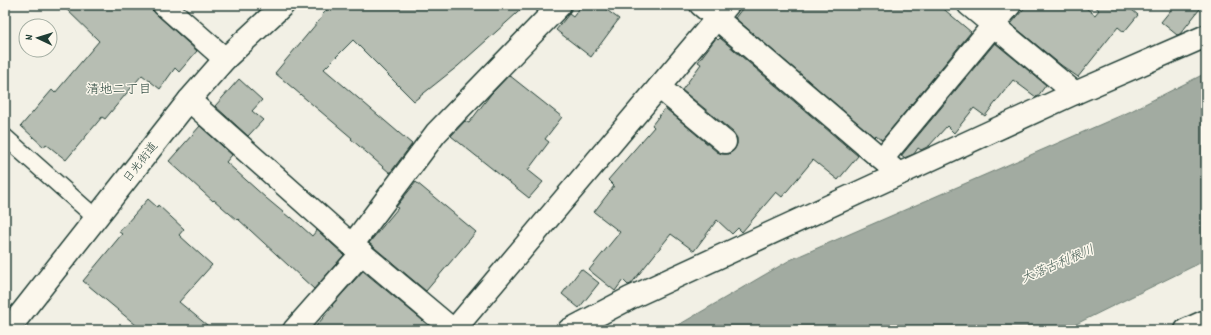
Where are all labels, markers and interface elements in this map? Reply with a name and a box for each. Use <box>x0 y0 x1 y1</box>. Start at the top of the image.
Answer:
north arrow <box>18 18 58 58</box>
text: N <box>22 34 38 41</box>
district label: 清地二丁目 <box>86 81 152 100</box>
street label: 日光街道 <box>120 139 163 187</box>
water label: 大落古利根川 <box>1018 241 1098 289</box>

